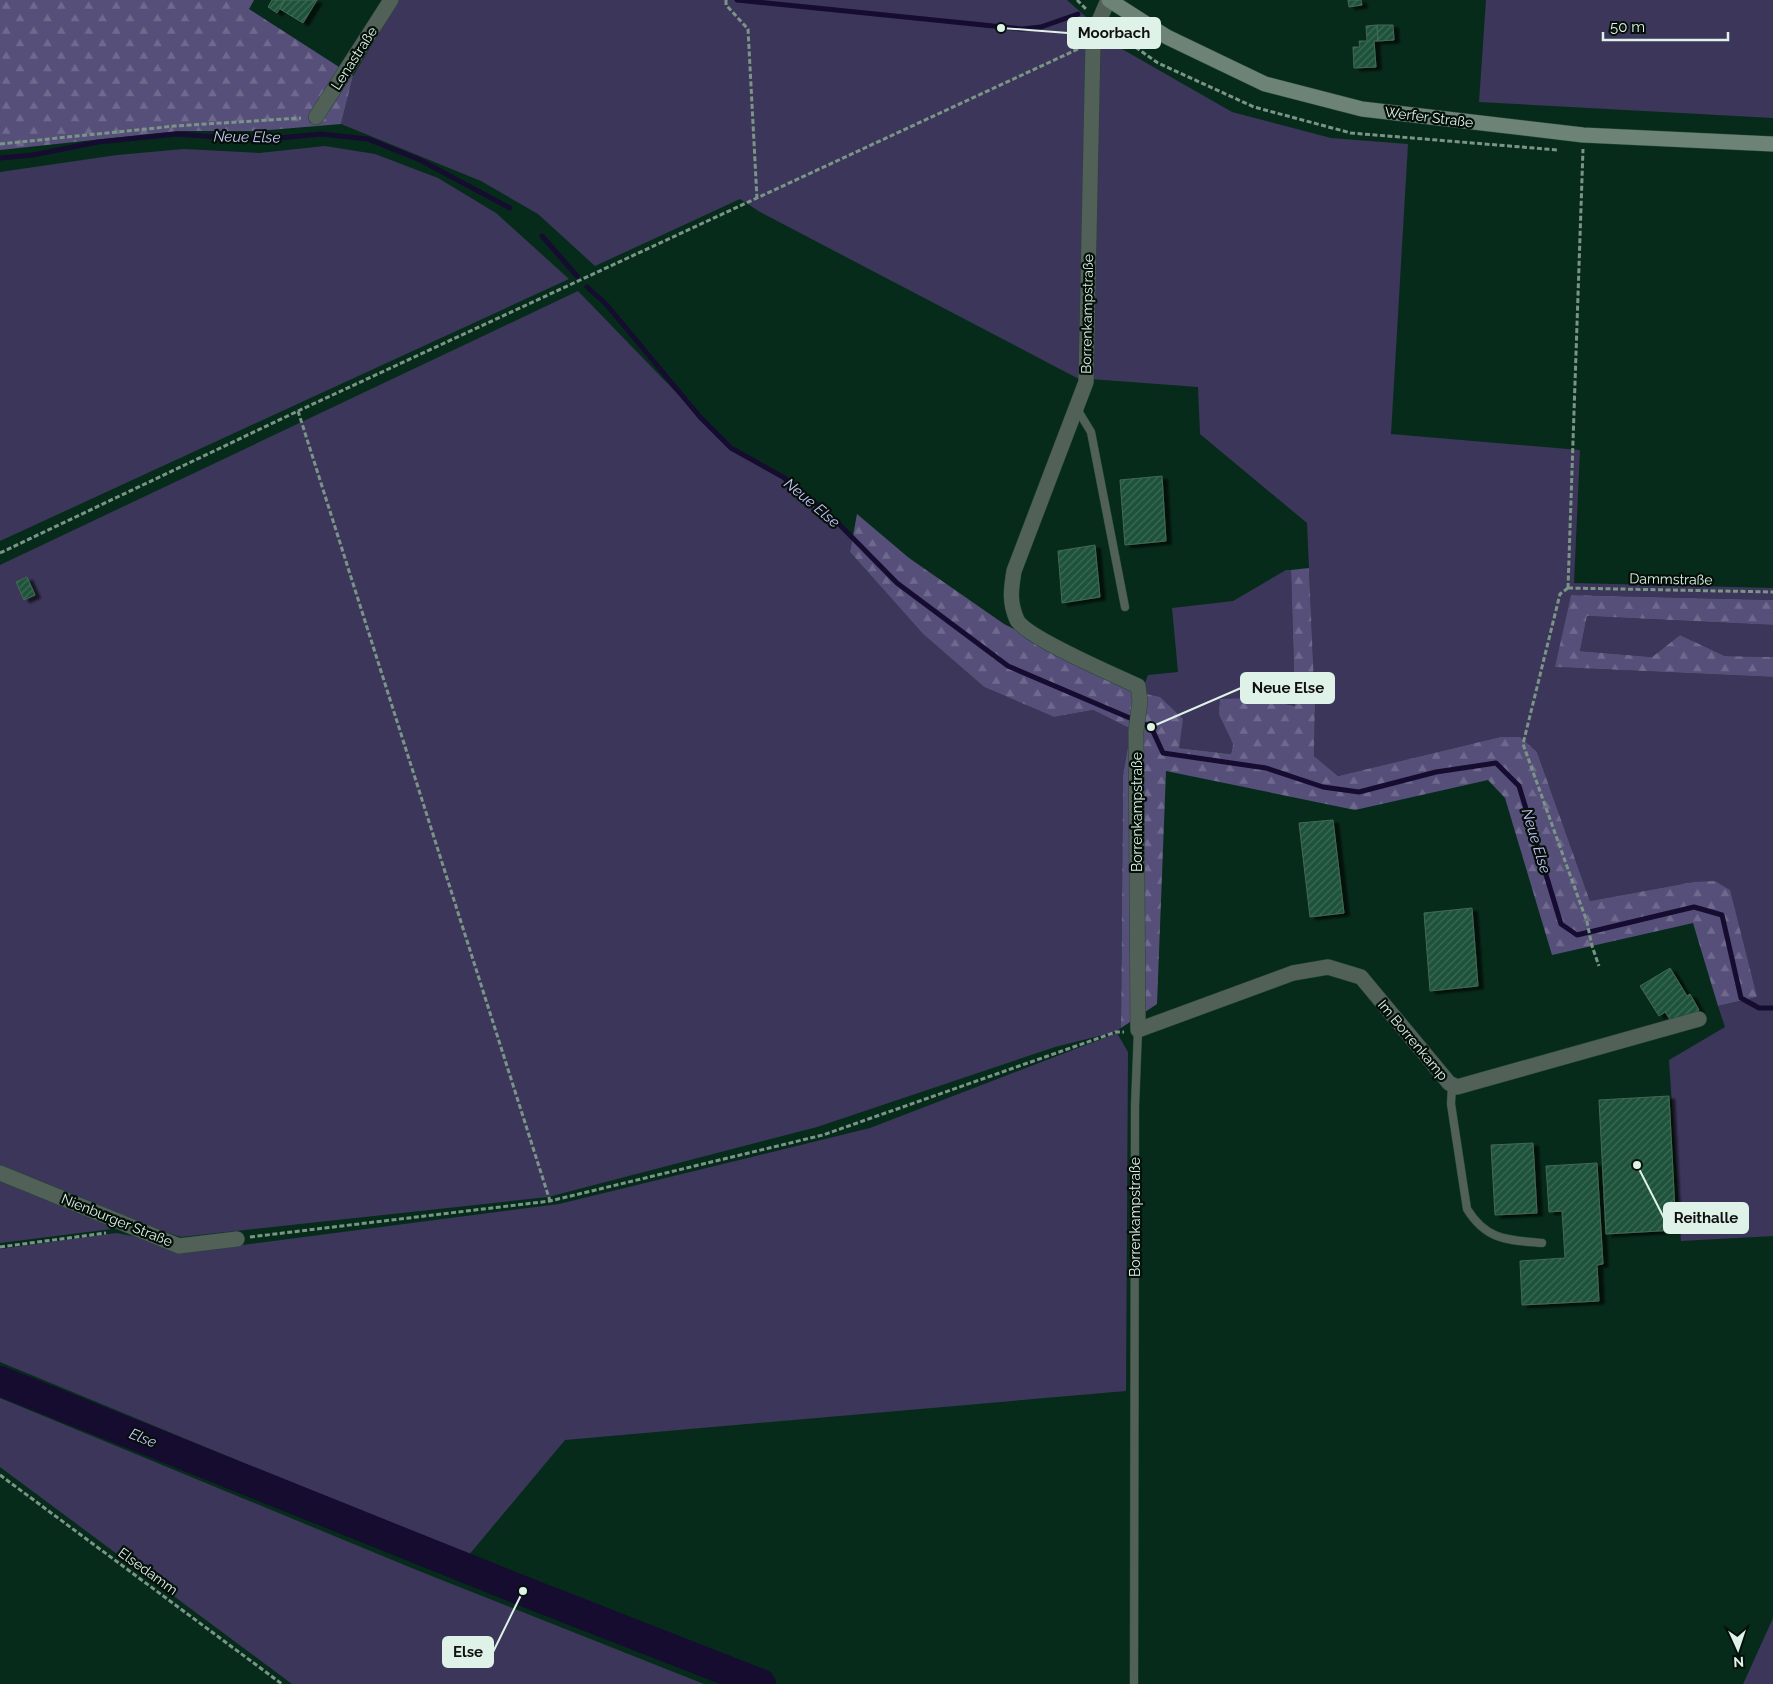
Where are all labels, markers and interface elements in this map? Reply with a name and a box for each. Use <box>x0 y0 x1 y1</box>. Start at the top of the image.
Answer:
scale bar <box>1603 10 1728 42</box>
callout: Moorbach <box>1068 18 1160 48</box>
text: 50 m <box>1610 18 1645 36</box>
street label: Lenastraße <box>328 23 380 93</box>
text: Moorbach <box>1078 24 1150 42</box>
street label: Werfer Straße <box>1384 104 1474 130</box>
water label: Neue Else <box>213 127 281 147</box>
street label: Borrenkampstraße <box>1078 254 1096 374</box>
water label: Neue Else <box>781 475 843 531</box>
street label: Dammstraße <box>1629 570 1713 588</box>
callout: Neue Else <box>1241 673 1334 703</box>
text: Neue Else <box>1252 679 1324 697</box>
street label: Borrenkampstraße <box>1129 752 1145 872</box>
water label: Neue Else <box>1518 806 1554 876</box>
street label: Im Borrenkamp <box>1375 997 1452 1084</box>
street label: Borrenkampstraße <box>1127 1157 1143 1277</box>
street label: Nienburger Straße <box>59 1190 175 1250</box>
callout: Reithalle <box>1664 1203 1748 1233</box>
text: Reithalle <box>1674 1209 1738 1227</box>
water label: Else <box>127 1424 159 1452</box>
street label: Elsedamm <box>115 1544 181 1598</box>
north arrow <box>1713 1624 1763 1674</box>
callout: Else <box>443 1637 493 1667</box>
text: Else <box>453 1643 483 1661</box>
text: N <box>1733 1654 1744 1670</box>

